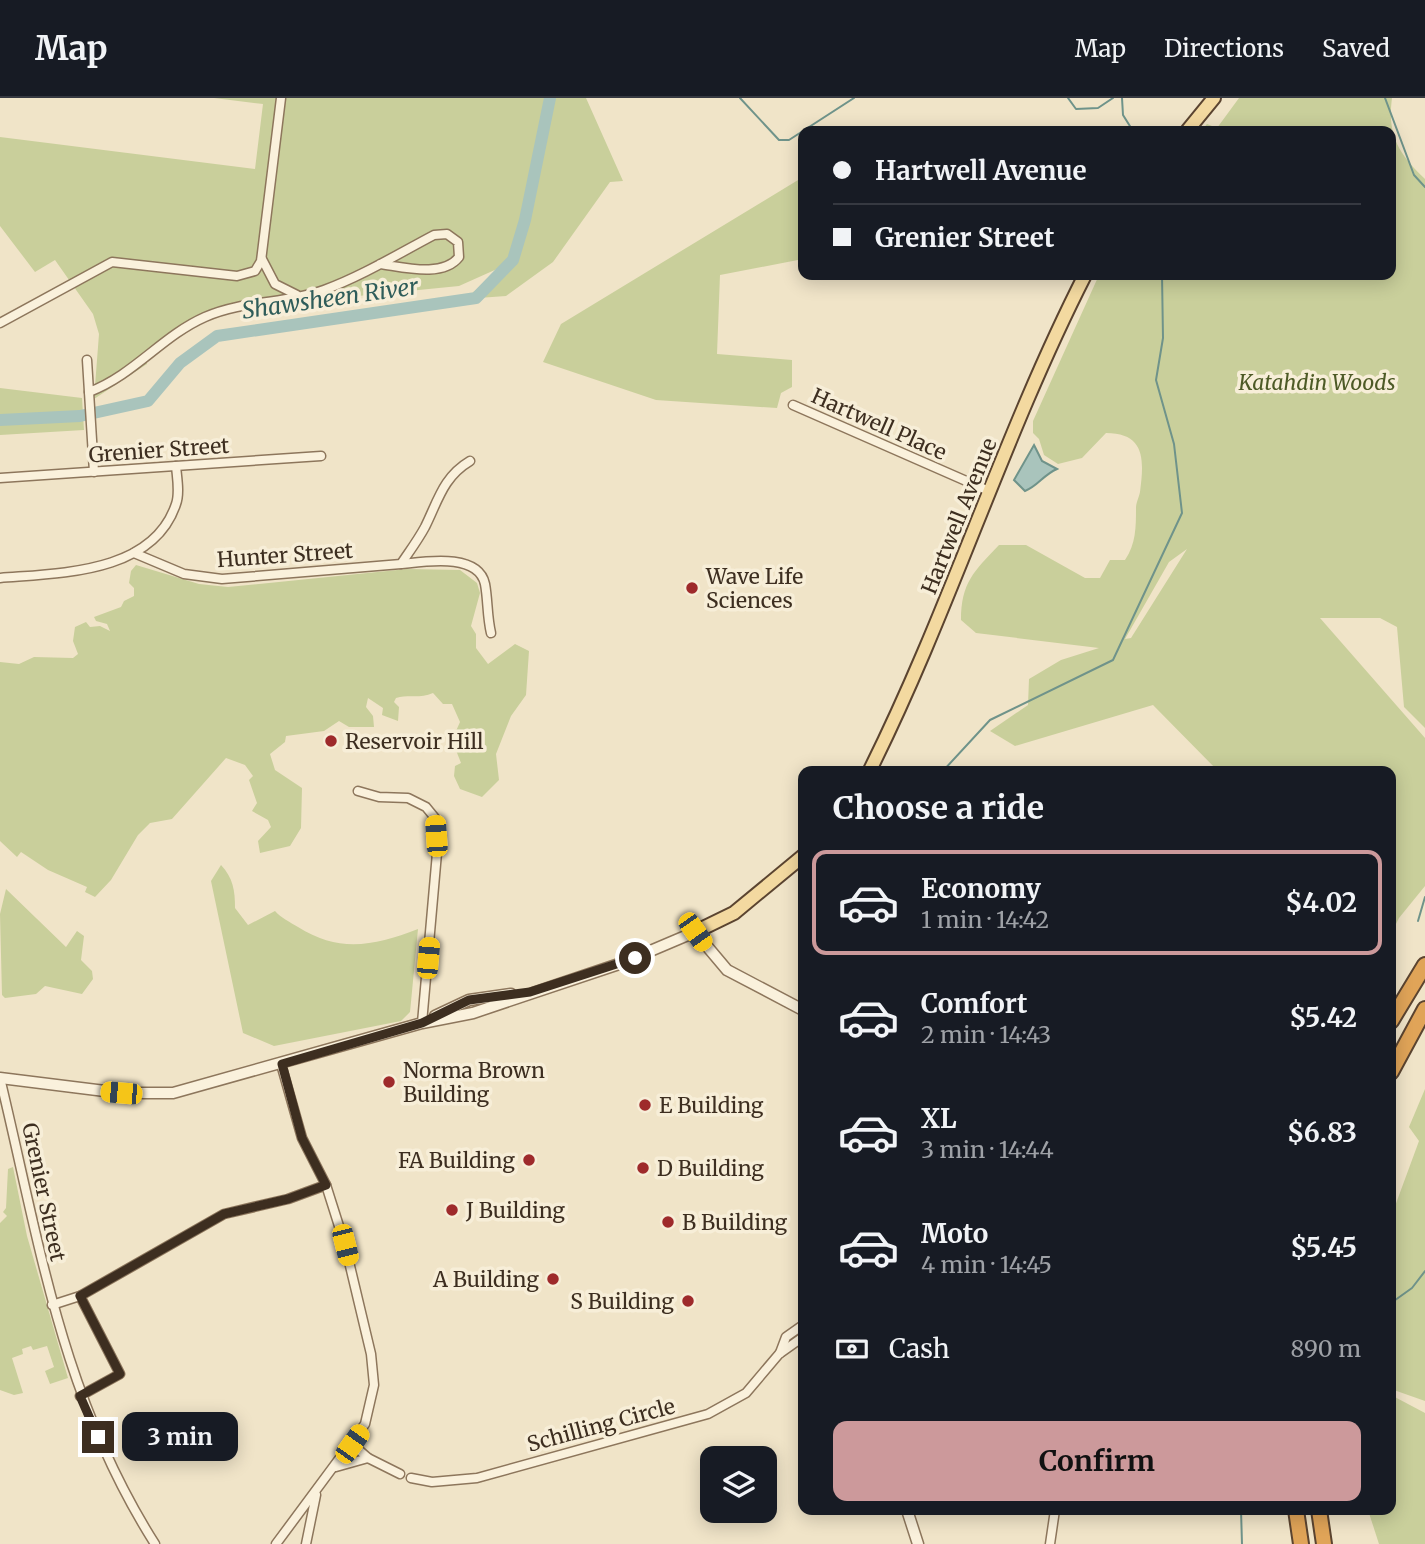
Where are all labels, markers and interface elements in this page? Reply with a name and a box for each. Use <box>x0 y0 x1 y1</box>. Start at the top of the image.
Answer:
text: Map <box>35 28 108 69</box>
text: Map <box>1075 33 1126 64</box>
text: Directions <box>1164 33 1284 64</box>
text: Saved <box>1322 33 1390 64</box>
text: Hartwell Avenue <box>875 154 1087 187</box>
text: Grenier Street <box>875 221 1054 254</box>
water label: Shawsheen River <box>240 271 421 325</box>
park label: Katahdin Woods <box>1238 369 1396 396</box>
street label: Hartwell Place <box>807 382 951 466</box>
street label: Grenier Street <box>88 432 230 468</box>
street label: Hartwell Avenue <box>915 434 1003 598</box>
street label: Hunter Street <box>216 537 354 573</box>
place label: Wave Life Sciences <box>705 563 803 614</box>
marker: Wave Life Sciences <box>684 580 700 596</box>
place label: Reservoir Hill <box>345 728 484 755</box>
marker: Reservoir Hill <box>323 733 339 749</box>
text: Choose a ride <box>833 788 1044 828</box>
car <box>425 814 448 858</box>
icon: car <box>837 871 900 934</box>
text: Economy <box>921 872 1041 905</box>
text: $4.02 <box>1285 886 1357 919</box>
text: 1 min · 14:42 <box>921 905 1049 934</box>
car <box>675 909 716 955</box>
car <box>416 936 441 980</box>
route start <box>619 942 651 974</box>
icon: car <box>837 986 900 1049</box>
text: Comfort <box>921 987 1027 1020</box>
text: $5.42 <box>1289 1001 1357 1034</box>
text: 2 min · 14:43 <box>921 1020 1051 1049</box>
place label: Norma Brown Building <box>403 1057 545 1108</box>
marker: Norma Brown Building <box>381 1074 397 1090</box>
car <box>100 1081 143 1105</box>
place label: E Building <box>659 1092 764 1119</box>
marker: E Building <box>637 1097 653 1113</box>
icon: car <box>837 1101 900 1164</box>
text: XL <box>921 1102 957 1135</box>
text: $6.83 <box>1287 1116 1357 1149</box>
street label: Grenier Street <box>16 1120 72 1264</box>
text: 3 min · 14:44 <box>921 1135 1054 1164</box>
place label: FA Building <box>398 1147 515 1174</box>
marker: FA Building <box>521 1152 537 1168</box>
place label: D Building <box>657 1155 764 1182</box>
marker: D Building <box>635 1160 651 1176</box>
place label: J Building <box>465 1197 565 1224</box>
marker: J Building <box>444 1202 460 1218</box>
place label: B Building <box>682 1209 788 1236</box>
marker: B Building <box>660 1214 676 1230</box>
icon: car <box>837 1216 900 1279</box>
text: Moto <box>921 1217 988 1250</box>
car <box>330 1222 361 1268</box>
text: $5.45 <box>1290 1231 1357 1264</box>
text: 4 min · 14:45 <box>921 1250 1052 1279</box>
place label: A Building <box>432 1266 539 1293</box>
marker: A Building <box>545 1271 561 1287</box>
place label: S Building <box>570 1288 674 1315</box>
marker: S Building <box>680 1293 696 1309</box>
icon: cash <box>833 1330 871 1368</box>
text: Cash <box>889 1332 950 1365</box>
text: 890 m <box>1291 1334 1361 1363</box>
street label: Schilling Circle <box>524 1392 678 1458</box>
callout: 3 min <box>122 1412 238 1462</box>
route end <box>82 1421 114 1453</box>
car <box>332 1421 373 1467</box>
button: Confirm <box>833 1421 1361 1501</box>
text: 3 min <box>147 1422 213 1451</box>
map controls <box>700 1446 777 1523</box>
button: layers <box>700 1446 777 1523</box>

